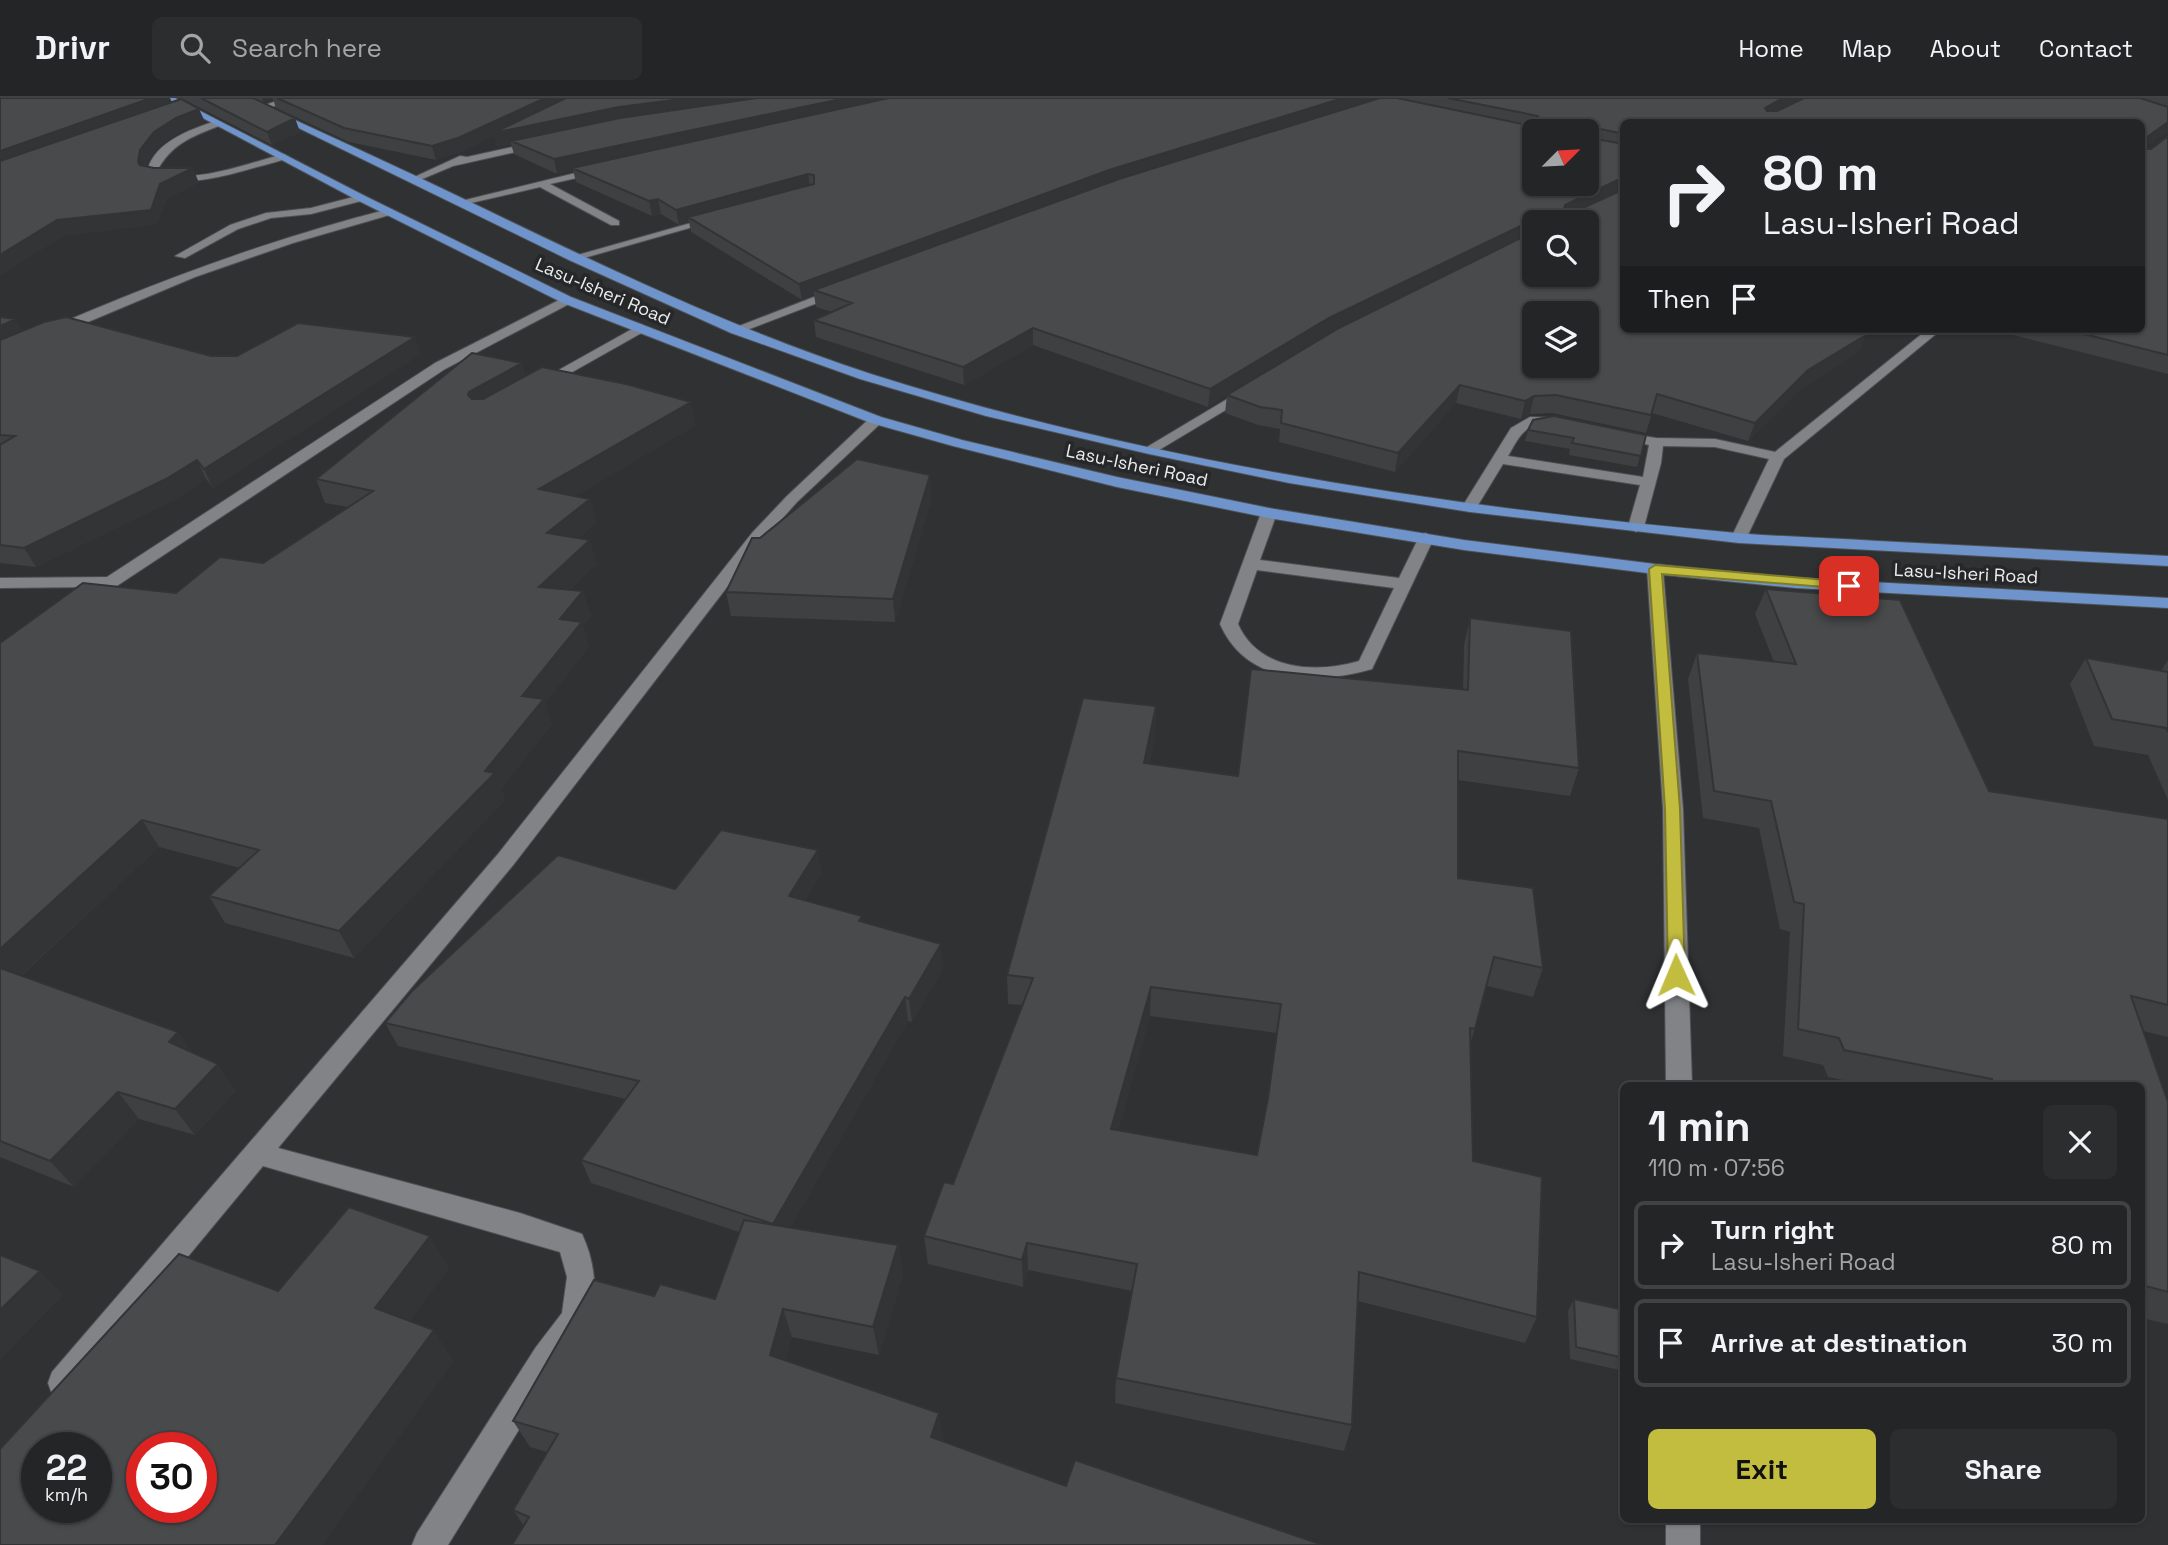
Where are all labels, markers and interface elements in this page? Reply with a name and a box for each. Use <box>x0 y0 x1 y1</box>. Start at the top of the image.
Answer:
search box <box>152 17 642 80</box>
text: Drivr <box>35 27 110 69</box>
icon: search <box>176 29 214 67</box>
text: Search here <box>232 31 382 65</box>
text: Home <box>1738 33 1804 64</box>
text: Map <box>1842 33 1892 64</box>
text: About <box>1930 33 2001 64</box>
text: Contact <box>2039 33 2133 64</box>
north arrow <box>1522 119 1600 196</box>
map controls <box>1522 119 1599 378</box>
text: 80 m <box>1763 142 1878 204</box>
icon: right <box>1648 147 1739 238</box>
text: Lasu-Isheri Road <box>1763 203 2020 243</box>
button: search <box>1522 210 1599 287</box>
street label: Lasu-Isheri Road <box>532 252 674 330</box>
icon: arrive <box>1725 280 1763 318</box>
text: Then <box>1648 282 1711 316</box>
button: layers <box>1522 301 1599 378</box>
street label: Lasu-Isheri Road <box>1064 439 1210 491</box>
pin <box>1819 556 1879 616</box>
street label: Lasu-Isheri Road <box>1893 558 2039 588</box>
icon: arrive <box>1830 567 1868 605</box>
position arrow <box>1639 938 1713 1012</box>
text: 1 min <box>1648 1100 1751 1153</box>
button: close <box>2043 1105 2117 1179</box>
text: 110 m · 07:56 <box>1648 1153 1785 1183</box>
text: Turn right <box>1711 1213 1835 1247</box>
icon: right <box>1652 1226 1690 1264</box>
text: 80 m <box>2051 1228 2113 1262</box>
text: Lasu-Isheri Road <box>1711 1247 1895 1277</box>
icon: arrive <box>1652 1324 1690 1362</box>
text: Arrive at destination <box>1711 1326 1968 1360</box>
text: 30 m <box>2052 1326 2113 1360</box>
button: Exit <box>1648 1429 1876 1509</box>
button: Share <box>1890 1429 2117 1509</box>
speed limit sign: 30 <box>126 1432 217 1523</box>
text: 22 <box>46 1446 87 1490</box>
text: km/h <box>45 1483 88 1506</box>

